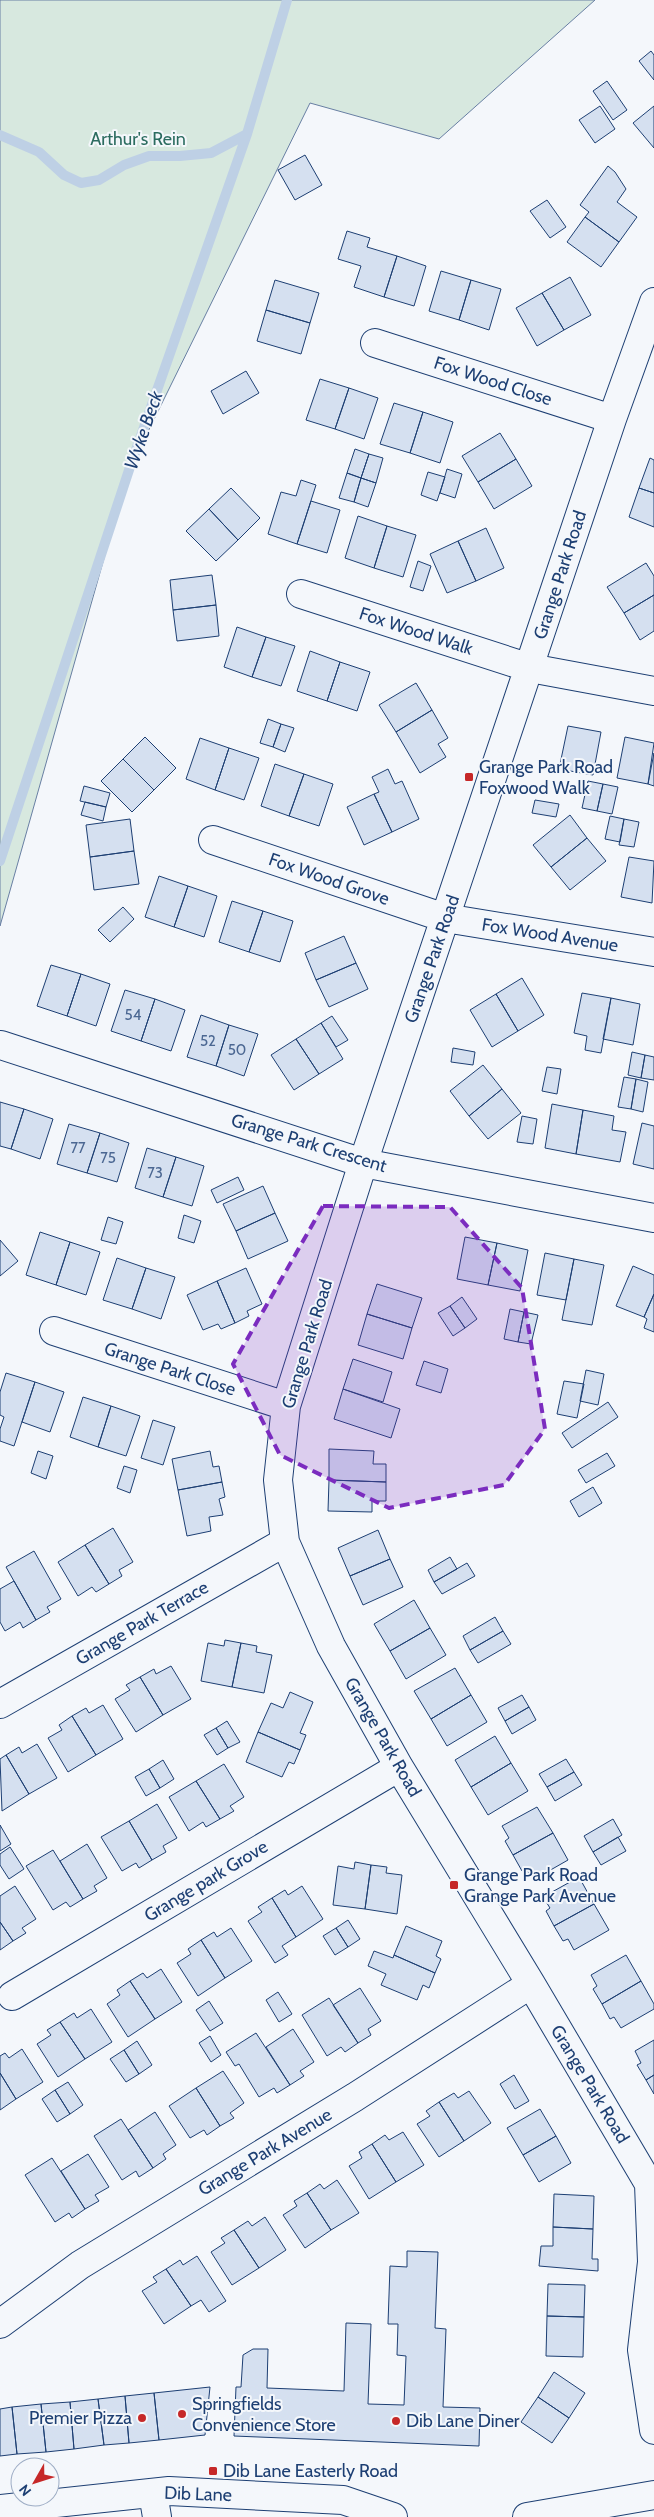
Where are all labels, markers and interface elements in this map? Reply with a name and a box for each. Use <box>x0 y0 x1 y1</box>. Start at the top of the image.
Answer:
park label: Arthur's Rein <box>90 128 186 150</box>
street label: Fox Wood Close <box>431 352 555 410</box>
water label: Wyke Beck <box>119 387 168 472</box>
street label: Grange Park Road <box>529 508 591 642</box>
street label: Fox Wood Walk <box>356 602 476 660</box>
place label: Grange Park Road Foxwood Walk <box>479 756 613 799</box>
marker: Grange Park Road Foxwood Walk <box>463 771 475 783</box>
street label: Fox Wood Grove <box>266 848 392 910</box>
street label: Grange Park Road <box>400 892 464 1026</box>
street label: Fox Wood Avenue <box>480 913 620 957</box>
house number: 54 <box>125 1006 142 1024</box>
house number: 52 <box>200 1032 216 1050</box>
house number: 50 <box>228 1041 246 1059</box>
street label: Grange Park Crescent <box>229 1109 389 1177</box>
house number: 77 <box>70 1139 86 1157</box>
house number: 75 <box>100 1149 116 1167</box>
house number: 73 <box>147 1164 163 1182</box>
street label: Grange Park Road <box>277 1277 337 1411</box>
street label: Grange Park Close <box>102 1337 238 1401</box>
street label: Grange Park Terrace <box>72 1576 212 1670</box>
street label: Grange Park Road <box>340 1673 426 1801</box>
street label: Grange park Grove <box>140 1836 272 1926</box>
place label: Grange Park Road Grange Park Avenue <box>464 1864 616 1907</box>
marker: Grange Park Road Grange Park Avenue <box>448 1879 460 1891</box>
street label: Grange Park Road <box>546 2021 634 2147</box>
street label: Grange Park Avenue <box>194 2103 336 2201</box>
place label: Springfields Convenience Store <box>192 2393 336 2436</box>
place label: Premier Pizza <box>29 2407 132 2429</box>
marker: Springfields Convenience Store <box>176 2408 188 2420</box>
place label: Dib Lane Diner <box>406 2410 520 2432</box>
marker: Premier Pizza <box>136 2412 148 2424</box>
marker: Dib Lane Diner <box>390 2415 402 2427</box>
north arrow <box>10 2457 60 2507</box>
place label: Dib Lane Easterly Road <box>223 2460 398 2482</box>
marker: Dib Lane Easterly Road <box>207 2465 219 2477</box>
text: N <box>15 2481 35 2500</box>
street label: Dib Lane <box>164 2482 232 2506</box>

